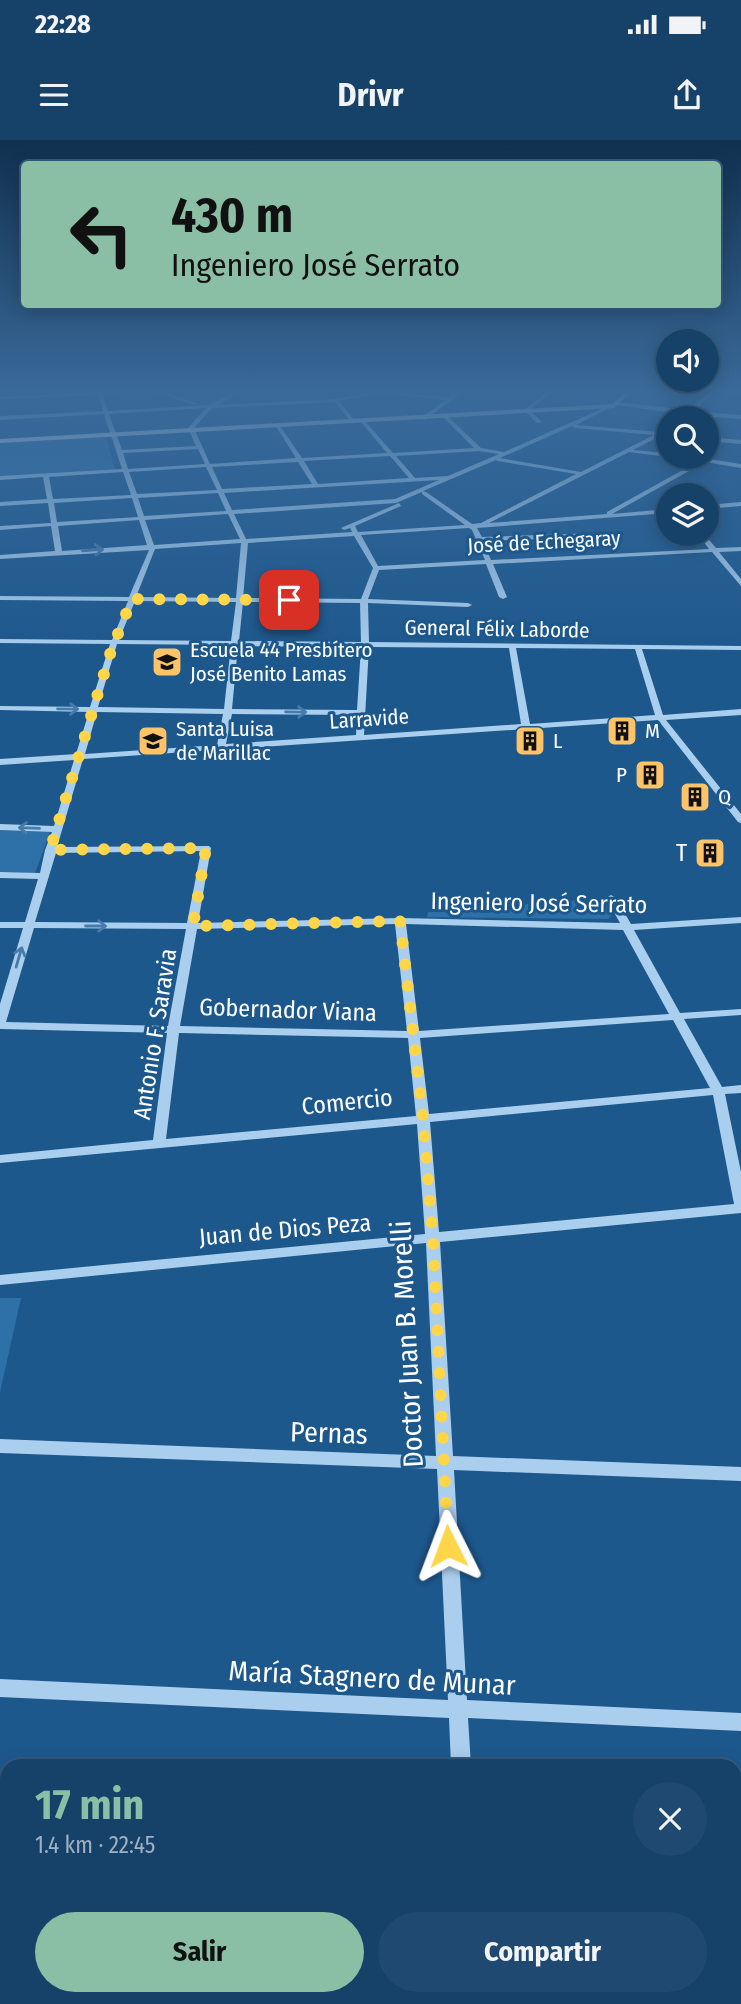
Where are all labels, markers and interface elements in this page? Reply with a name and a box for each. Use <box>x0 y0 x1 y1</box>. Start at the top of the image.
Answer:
text: 22:28 <box>35 9 91 40</box>
icon: menu <box>35 76 73 114</box>
text: Drivr <box>338 76 403 114</box>
icon: share <box>668 76 706 114</box>
text: 430 m <box>171 186 293 245</box>
icon: left <box>56 189 147 280</box>
text: Ingeniero José Serrato <box>171 246 460 284</box>
map controls <box>656 329 719 546</box>
button: sound <box>656 329 719 392</box>
button: search <box>656 406 719 469</box>
button: layers <box>656 483 719 546</box>
street label: José de Echegaray <box>467 525 622 559</box>
one-way arrow <box>81 543 103 556</box>
pin <box>259 570 319 630</box>
icon: arrive <box>270 581 308 619</box>
street label: General Félix Laborde <box>404 614 590 644</box>
place label: Escuela 44 Presbítero José Benito Lamas <box>190 637 373 687</box>
school or university icon: Escuela 44 Presbítero José Benito Lamas <box>150 645 184 679</box>
one-way arrow <box>56 702 79 716</box>
street label: Larravide <box>328 703 410 735</box>
one-way arrow <box>284 705 307 719</box>
building icon: M <box>605 714 639 748</box>
place label: Santa Luisa de Marillac <box>176 716 274 766</box>
place label: M <box>645 718 660 744</box>
school or university icon: Santa Luisa de Marillac <box>136 724 170 758</box>
building icon: L <box>513 724 547 758</box>
place label: L <box>553 728 563 754</box>
building icon: P <box>633 758 667 792</box>
place label: P <box>616 762 627 788</box>
building icon: Q <box>678 780 712 814</box>
place label: Q <box>718 784 731 810</box>
one-way arrow <box>17 821 40 834</box>
building icon: T <box>693 836 727 870</box>
place label: T <box>676 839 687 867</box>
street label: Ingeniero José Serrato <box>430 887 648 919</box>
one-way arrow <box>84 919 107 933</box>
one-way arrow <box>13 946 26 968</box>
street label: Antonio F. Saravia <box>128 946 182 1122</box>
street label: Gobernador Viana <box>199 993 377 1027</box>
street label: Comercio <box>300 1083 394 1121</box>
street label: Juan de Dios Peza <box>198 1209 372 1251</box>
street label: Doctor Juan B. Morelli <box>384 1220 430 1468</box>
street label: Pernas <box>290 1415 368 1451</box>
position arrow <box>411 1509 485 1583</box>
street label: María Stagnero de Munar <box>228 1654 517 1702</box>
text: 17 min <box>35 1780 144 1830</box>
button: close <box>633 1782 707 1856</box>
text: 1.4 km · 22:45 <box>35 1831 155 1859</box>
button: Salir <box>35 1912 364 1992</box>
button: Compartir <box>378 1912 707 1992</box>

